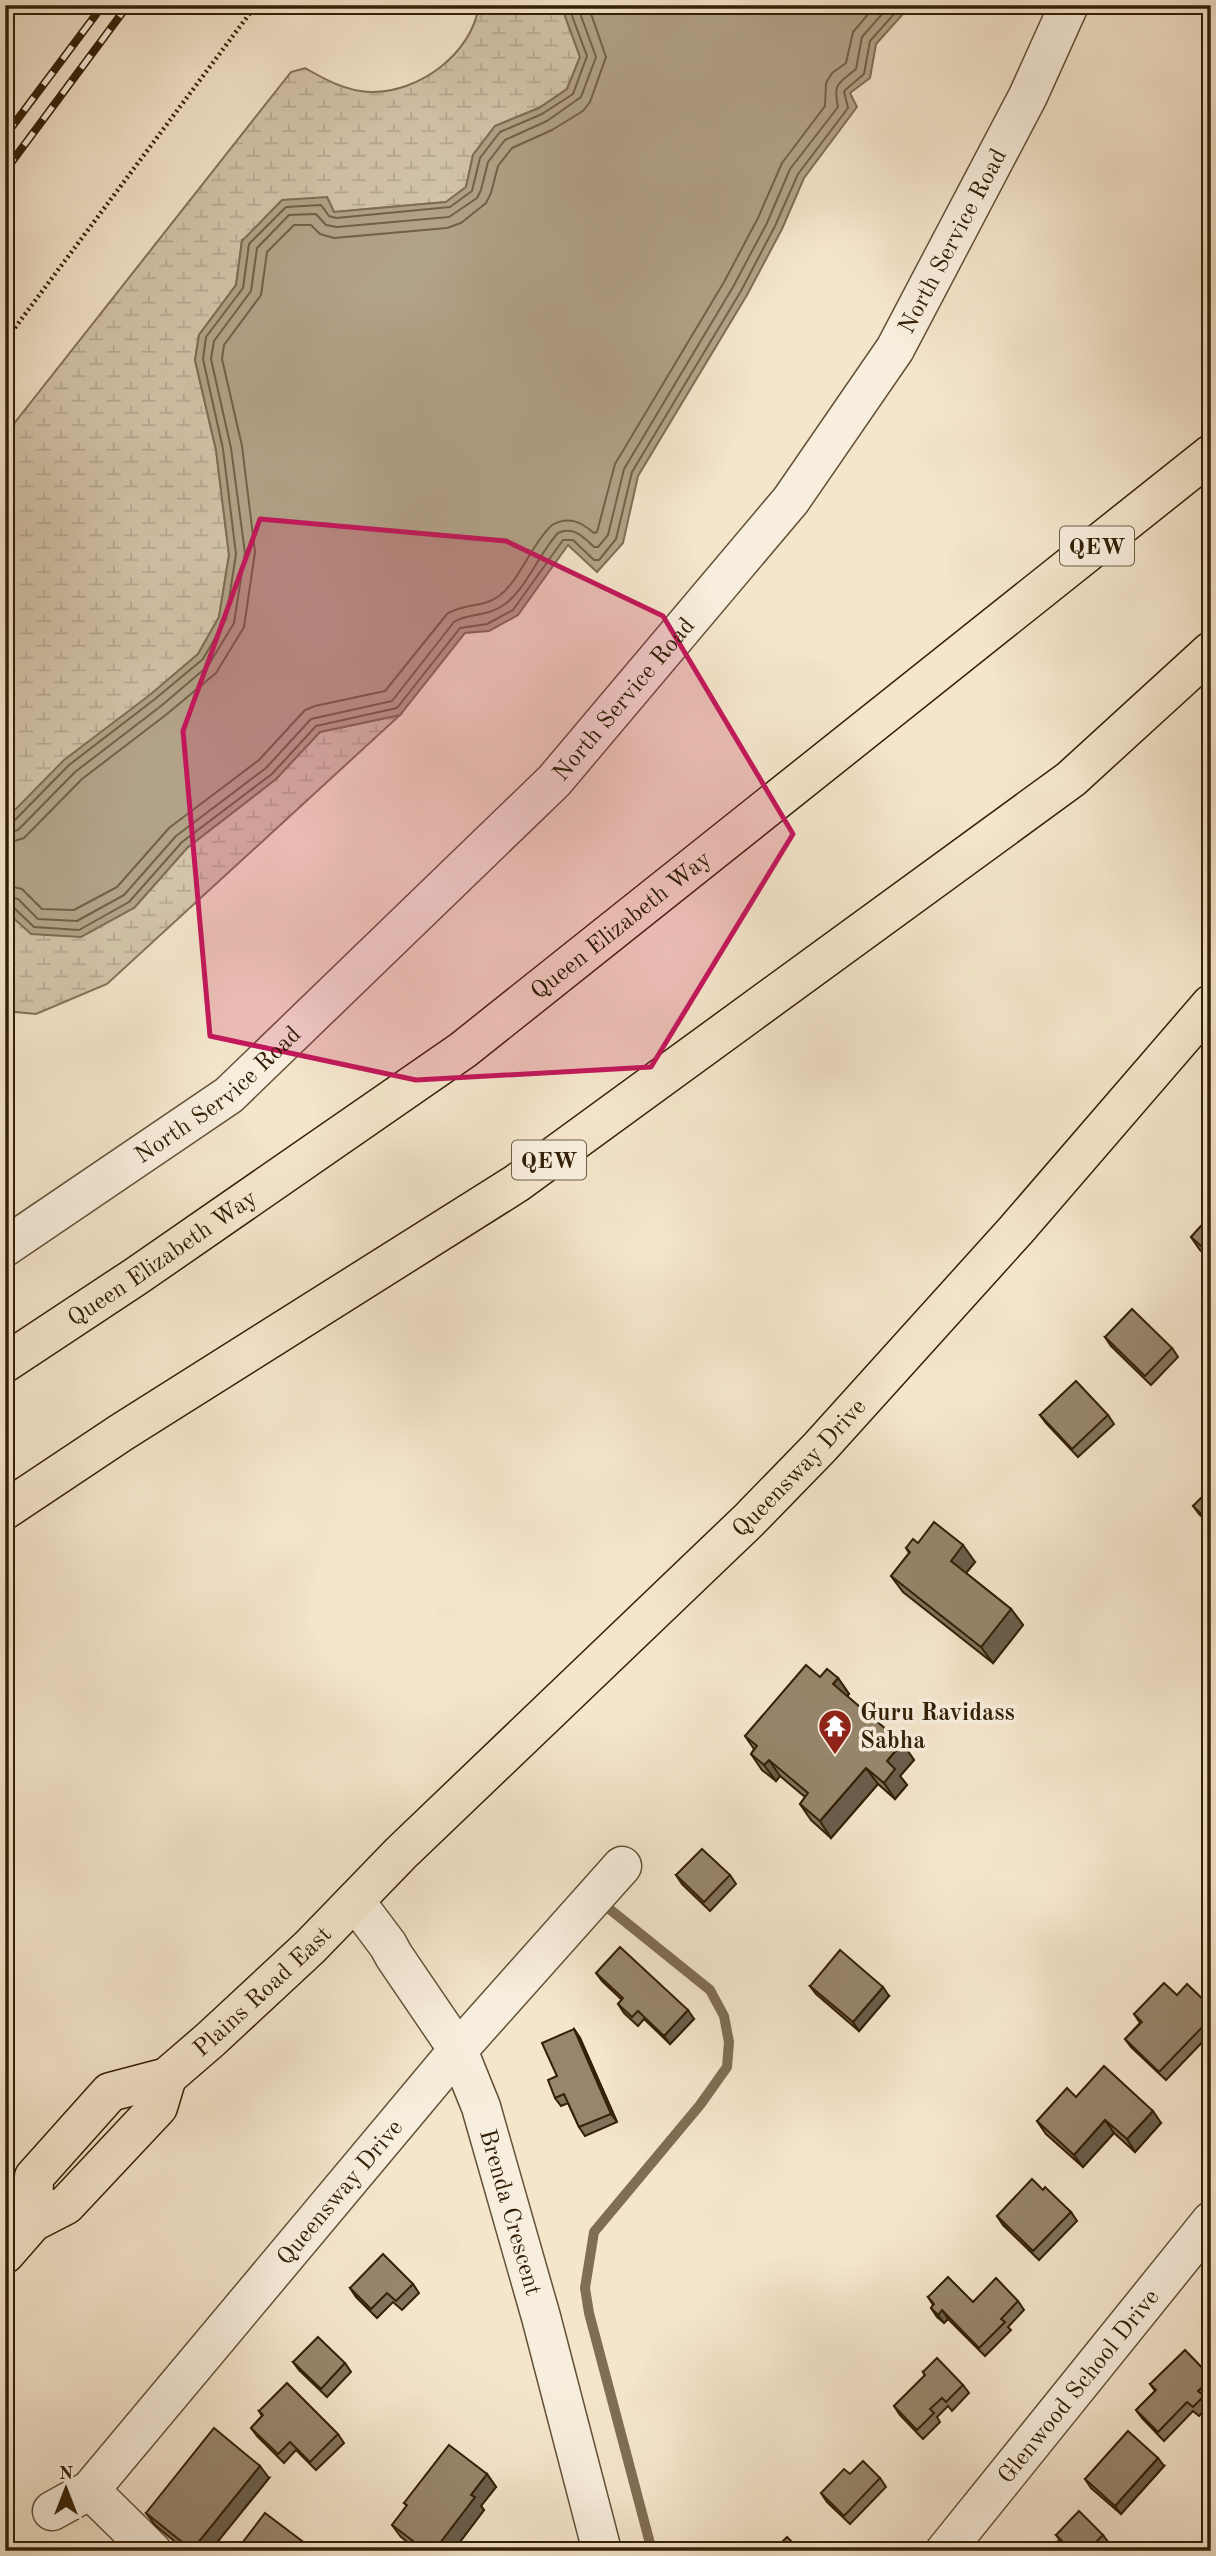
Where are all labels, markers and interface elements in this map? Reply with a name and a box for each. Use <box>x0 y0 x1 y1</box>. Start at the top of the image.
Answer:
street label: North Service Road <box>895 145 1012 338</box>
road number: QEW <box>1060 526 1134 566</box>
street label: North Service Road <box>549 614 700 786</box>
street label: Queen Elizabeth Way <box>527 847 716 1005</box>
street label: North Service Road <box>131 1023 306 1169</box>
road number: QEW <box>512 1140 586 1180</box>
street label: Queen Elizabeth Way <box>64 1186 262 1332</box>
street label: Queensway Drive <box>729 1395 871 1543</box>
place label: Guru Ravidass Sabha <box>860 1702 1015 1754</box>
temple icon: Guru Ravidass Sabha <box>816 1707 854 1756</box>
street label: Plains Road East <box>190 1923 337 2062</box>
street label: Queensway Drive <box>273 2116 408 2271</box>
street label: Brenda Crescent <box>474 2127 544 2299</box>
street label: Glenwood School Drive <box>994 2286 1165 2489</box>
north arrow <box>32 2454 102 2524</box>
text: N <box>59 2465 74 2484</box>

